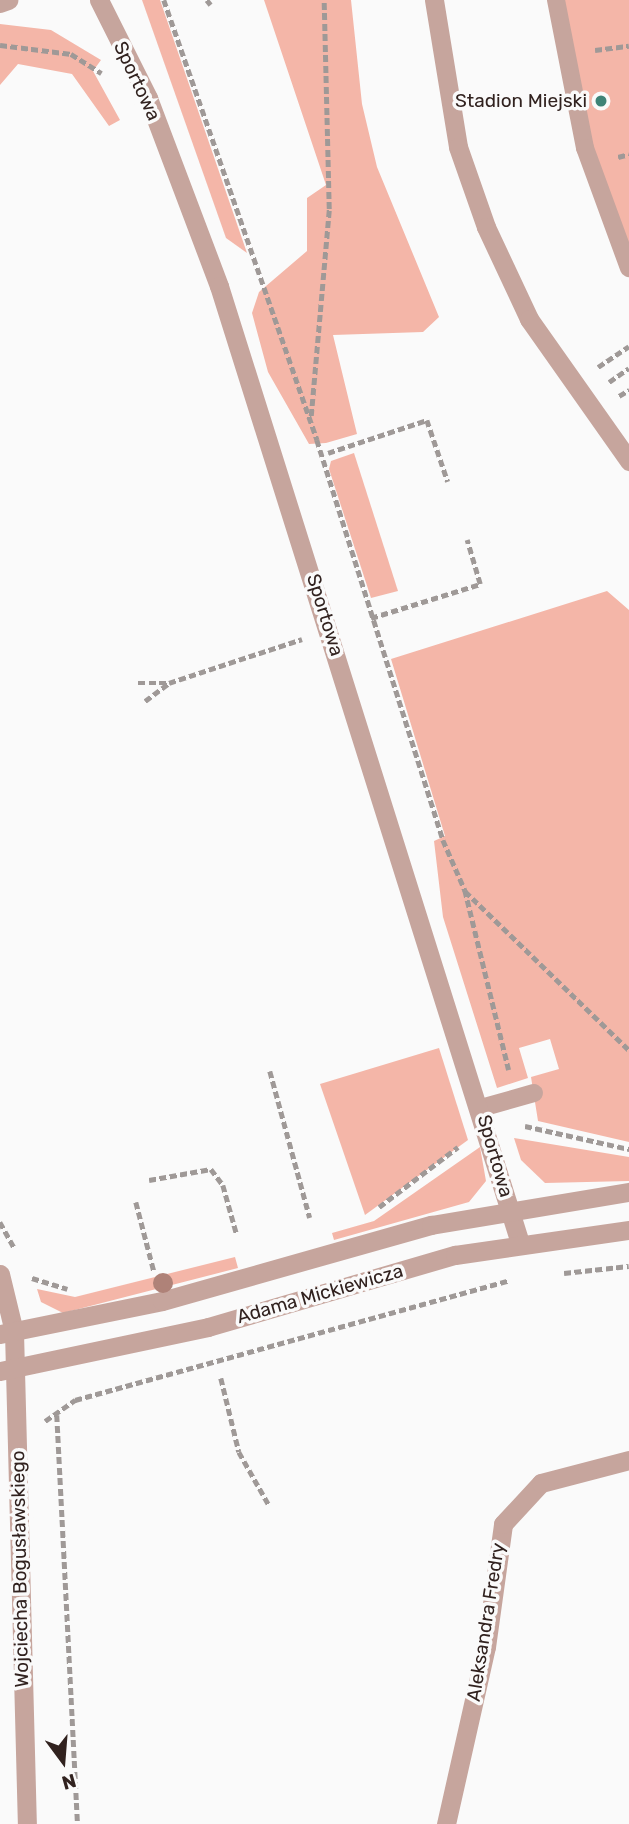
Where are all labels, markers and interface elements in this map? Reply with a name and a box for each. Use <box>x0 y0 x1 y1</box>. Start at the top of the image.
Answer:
street label: Sportowa <box>109 38 165 124</box>
place label: Stadion Miejski <box>455 90 587 112</box>
marker: Stadion Miejski <box>593 93 609 109</box>
street label: Sportowa <box>302 571 348 659</box>
street label: Sportowa <box>472 1112 518 1200</box>
street label: Adama Mickiewicza <box>234 1259 406 1329</box>
street label: Wojciecha Bogusławskiego <box>7 1450 33 1688</box>
street label: Aleksandra Fredry <box>462 1541 510 1703</box>
north arrow <box>28 1726 98 1796</box>
text: N <box>59 1769 79 1795</box>

